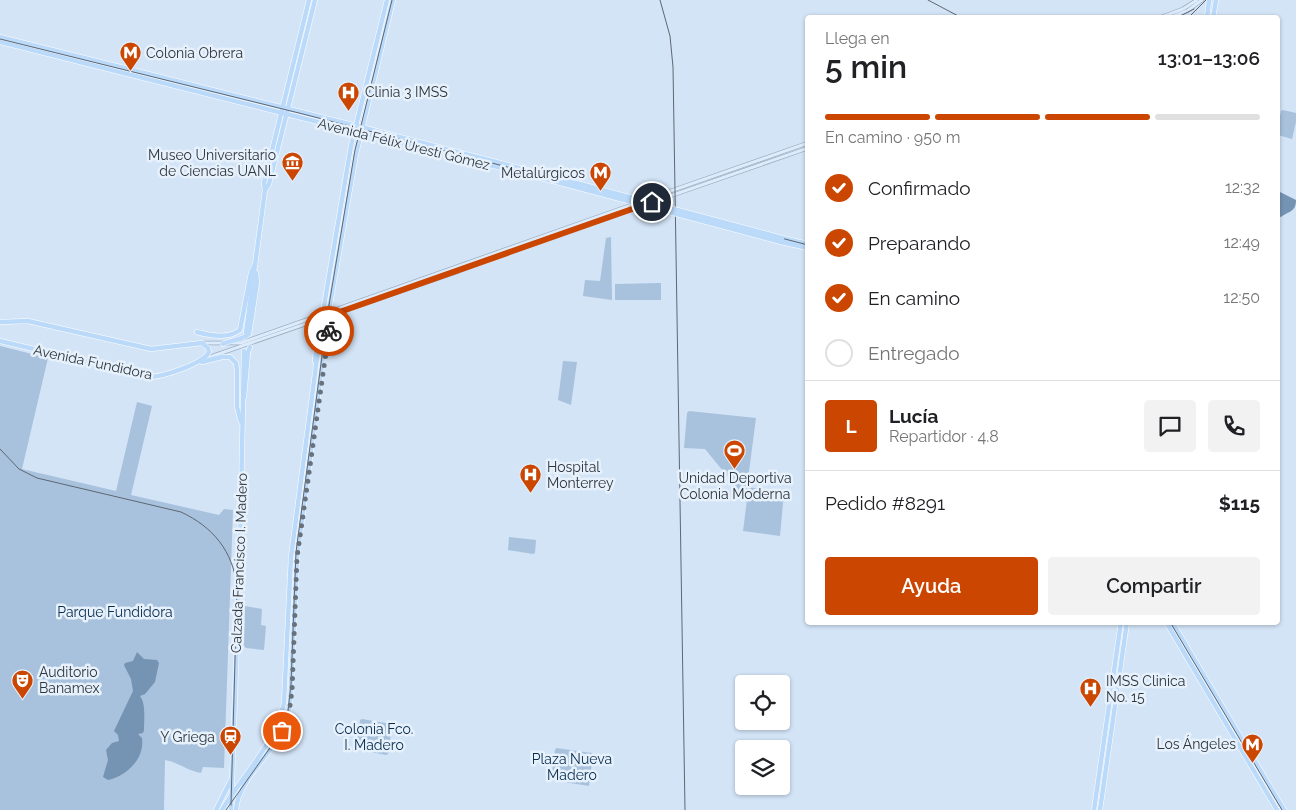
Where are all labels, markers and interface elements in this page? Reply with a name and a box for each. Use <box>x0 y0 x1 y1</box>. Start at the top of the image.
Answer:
text: Llega en <box>825 29 889 48</box>
metro station icon: Colonia Obrera <box>118 41 142 72</box>
place label: Colonia Obrera <box>146 45 243 61</box>
text: 13:01–13:06 <box>1158 47 1260 69</box>
text: 5 min <box>825 48 907 85</box>
hospital icon: Clinia 3 IMSS <box>337 80 361 111</box>
place label: Clinia 3 IMSS <box>365 84 448 100</box>
street label: Avenida Félix Uresti Gómez <box>316 115 492 173</box>
text: En camino · 950 m <box>825 128 960 147</box>
place label: Museo Universitario de Ciencias UANL <box>148 147 276 179</box>
museum icon: Museo Universitario de Ciencias UANL <box>280 151 304 182</box>
metro station icon: Metalúrgicos <box>589 161 613 192</box>
place label: Metalúrgicos <box>501 165 585 181</box>
icon: check <box>825 174 853 202</box>
text: Confirmado <box>868 177 971 199</box>
text: 12:32 <box>1225 178 1260 197</box>
pin <box>631 181 673 223</box>
icon: home <box>638 188 666 216</box>
icon: check <box>825 229 853 257</box>
text: Preparando <box>868 232 971 254</box>
text: 12:49 <box>1224 233 1260 252</box>
icon: check <box>825 284 853 312</box>
text: En camino <box>868 287 960 309</box>
text: 12:50 <box>1223 288 1260 307</box>
courier <box>304 306 354 356</box>
icon: bike <box>315 317 343 345</box>
street label: Avenida Fundidora <box>32 342 154 382</box>
text: Entregado <box>868 342 960 364</box>
button: chat <box>1144 400 1196 452</box>
button: phone <box>1208 400 1260 452</box>
text: Lucía <box>889 405 938 427</box>
text: L <box>845 415 857 437</box>
text: Repartidor · 4.8 <box>889 427 999 446</box>
sports icon: Unidad Deportiva Colonia Moderna <box>723 438 747 469</box>
place label: Hospital Monterrey <box>547 459 614 491</box>
hospital icon: Hospital Monterrey <box>519 463 543 494</box>
place label: Unidad Deportiva Colonia Moderna <box>678 470 792 502</box>
street label: Calzada Francisco I. Madero <box>228 473 250 653</box>
text: Pedido #8291 <box>825 492 945 514</box>
text: $115 <box>1219 492 1260 514</box>
button: Ayuda <box>825 557 1038 615</box>
button: Compartir <box>1048 557 1260 615</box>
park label: Parque Fundidora <box>57 604 173 620</box>
place label: Auditorio Banamex <box>39 664 100 696</box>
theatre icon: Auditorio Banamex <box>11 668 35 699</box>
place label: IMSS Clinica No. 15 <box>1106 673 1185 705</box>
map controls <box>735 675 790 795</box>
button: locate <box>735 675 790 730</box>
hospital icon: IMSS Clinica No. 15 <box>1078 677 1102 708</box>
pin <box>261 710 303 752</box>
icon: bag <box>268 717 296 745</box>
park label: Colonia Fco. I. Madero <box>335 721 413 753</box>
station icon: Y Griega <box>219 725 243 756</box>
place label: Y Griega <box>160 729 215 745</box>
metro station icon: Los Ángeles <box>1240 732 1264 763</box>
place label: Los Ángeles <box>1156 735 1236 752</box>
button: layers <box>735 740 790 795</box>
park label: Plaza Nueva Madero <box>532 751 612 783</box>

